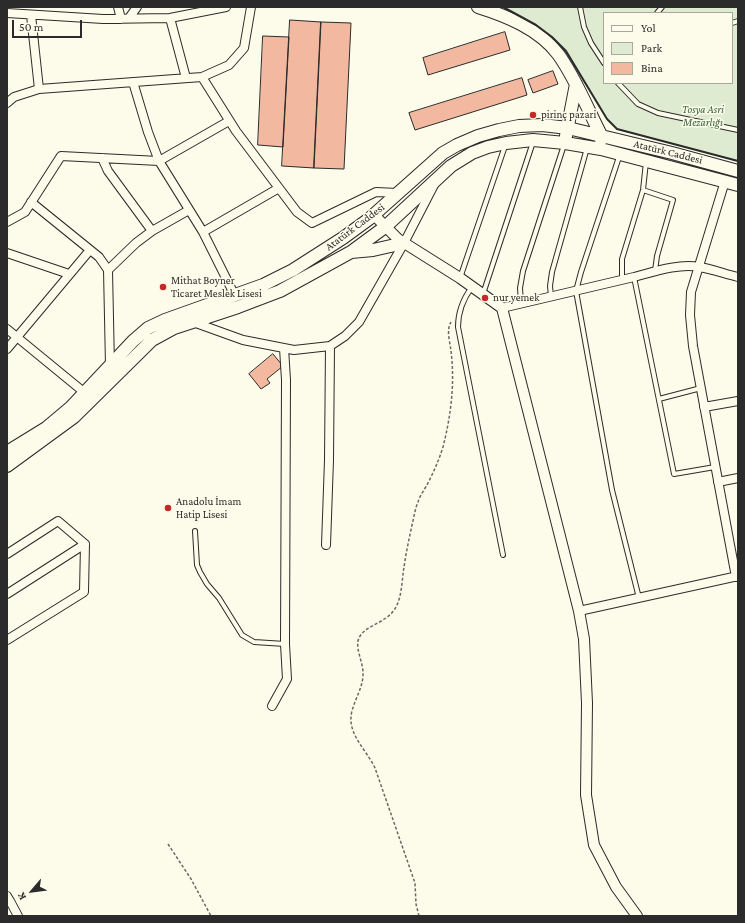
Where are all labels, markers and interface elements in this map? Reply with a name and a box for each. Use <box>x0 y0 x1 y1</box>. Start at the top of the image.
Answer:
scale bar <box>14 12 84 38</box>
legend <box>603 12 733 84</box>
text: 50 m <box>19 20 43 34</box>
text: Yol <box>641 21 656 35</box>
text: Park <box>641 41 662 55</box>
text: Bina <box>641 61 663 75</box>
park label: Tosya Asri Mezarlığı <box>682 103 724 129</box>
place label: pirinç pazari <box>541 108 596 122</box>
marker: pirinç pazari <box>528 110 538 120</box>
street label: Atatürk Caddesi <box>632 137 704 167</box>
street label: Atatürk Caddesi <box>323 200 387 254</box>
place label: Mithat Boyner Ticaret Meslek Lisesi <box>171 274 262 300</box>
marker: Mithat Boyner Ticaret Meslek Lisesi <box>158 282 168 292</box>
place label: nur yemek <box>493 291 539 305</box>
marker: nur yemek <box>480 293 490 303</box>
place label: Anadolu İmam Hatip Lisesi <box>176 495 241 521</box>
marker: Anadolu İmam Hatip Lisesi <box>163 503 173 513</box>
north arrow <box>12 871 52 911</box>
text: K <box>14 891 28 903</box>

